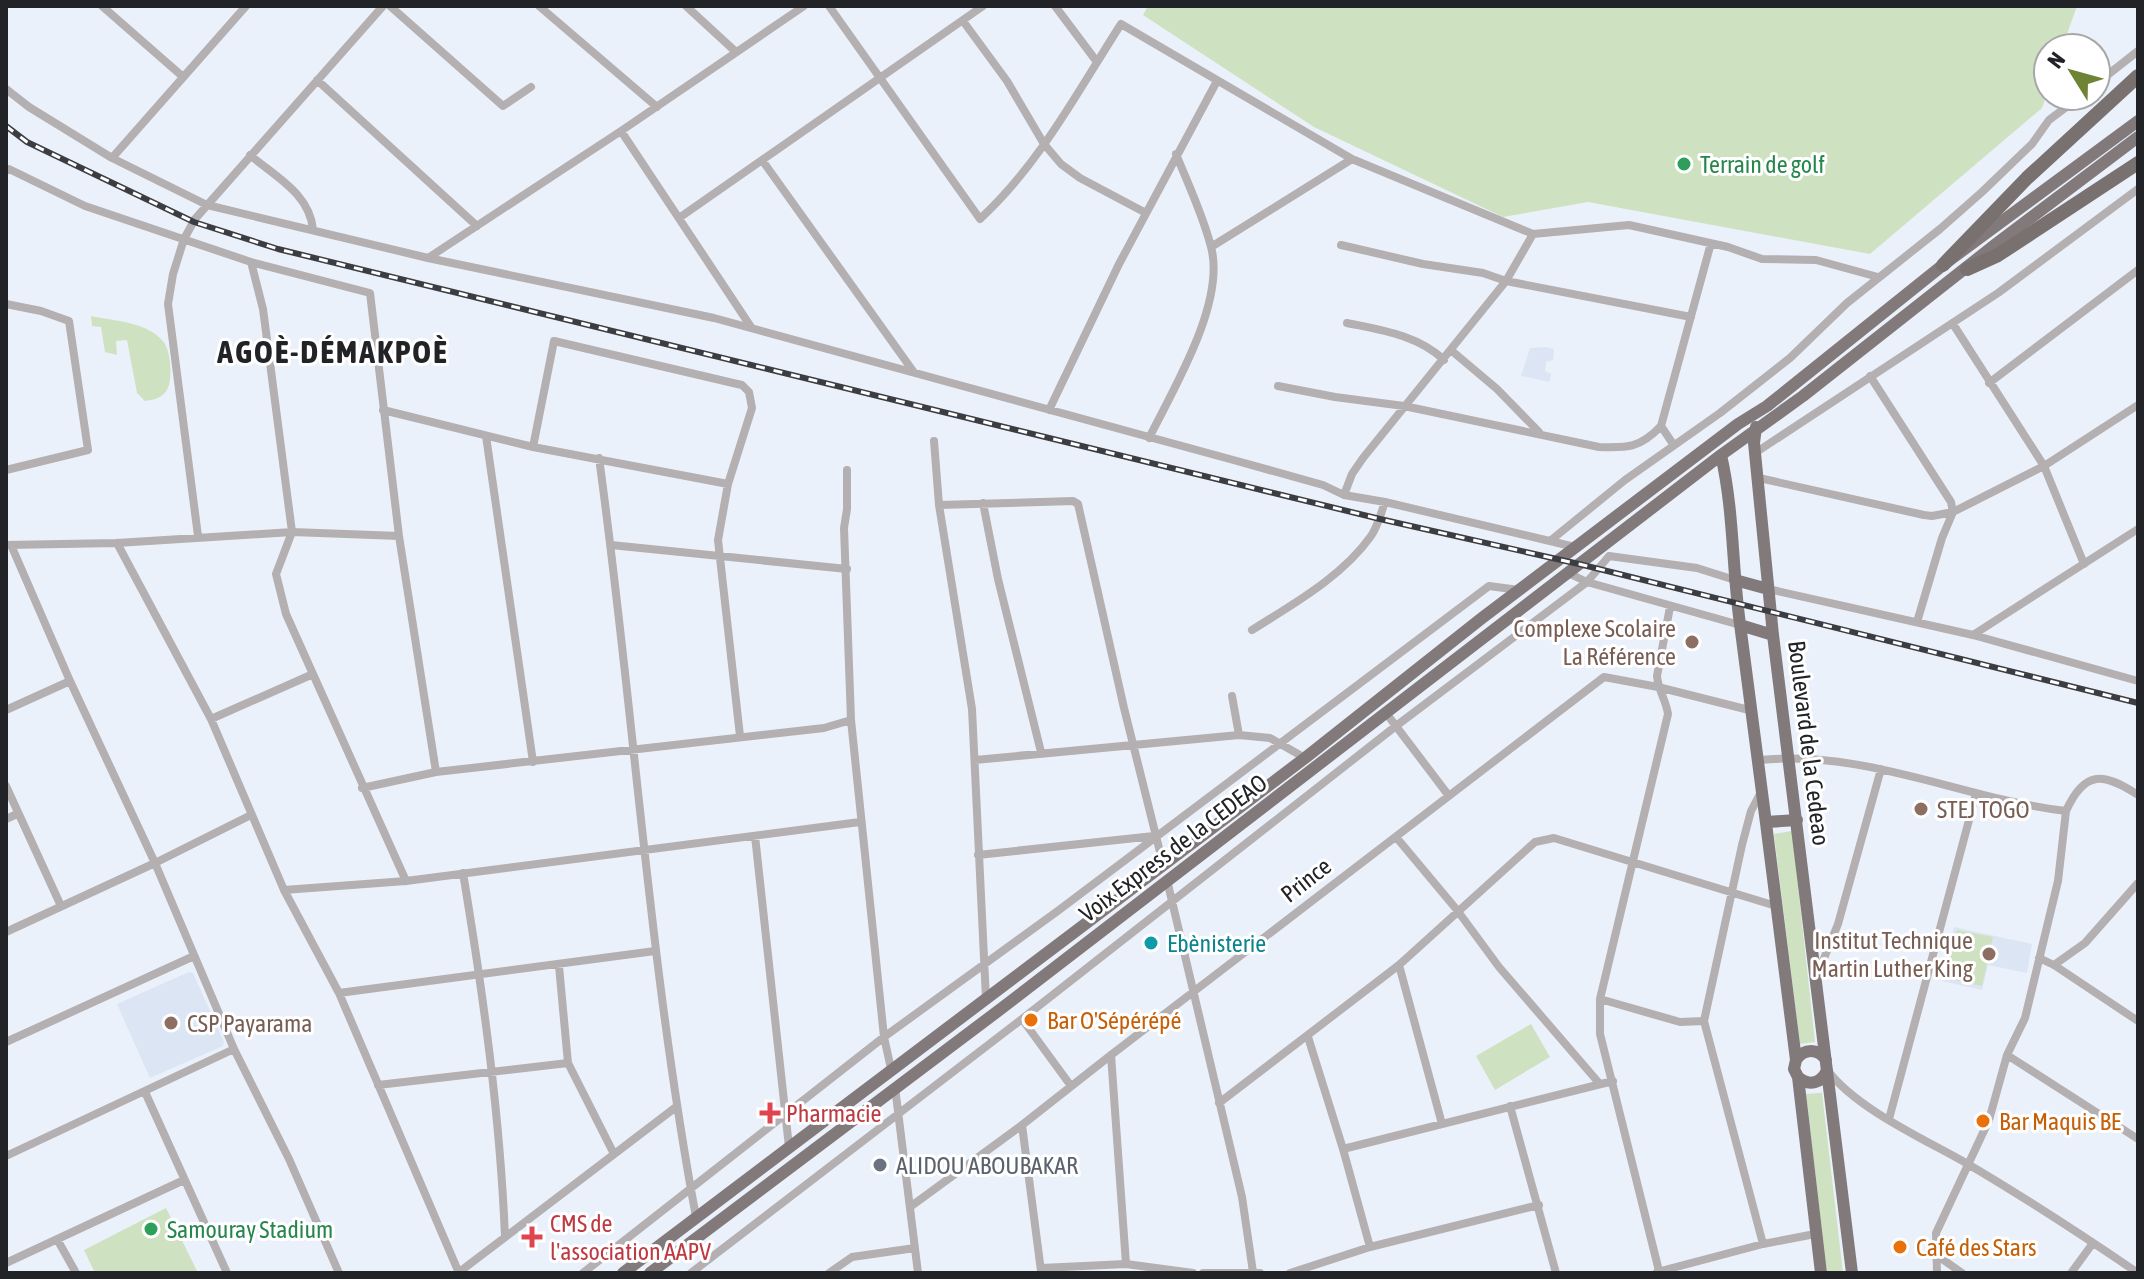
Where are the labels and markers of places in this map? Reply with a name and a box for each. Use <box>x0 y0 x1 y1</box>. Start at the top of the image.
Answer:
place label: Terrain de golf <box>1700 151 1825 178</box>
marker: Terrain de golf <box>1675 155 1693 173</box>
place label: Complexe Scolaire La Référence <box>1514 615 1676 670</box>
marker: Complexe Scolaire La Référence <box>1683 633 1701 651</box>
place label: STEJ TOGO <box>1937 796 2030 823</box>
marker: STEJ TOGO <box>1912 800 1930 818</box>
place label: Institut Technique Martin Luther King <box>1812 927 1974 982</box>
place label: Ebènisterie <box>1167 930 1266 957</box>
marker: Ebènisterie <box>1142 934 1160 952</box>
marker: Institut Technique Martin Luther King <box>1980 945 1998 963</box>
place label: Bar O'Sépérépé <box>1047 1007 1181 1034</box>
place label: CSP Payarama <box>187 1010 312 1037</box>
marker: Bar O'Sépérépé <box>1022 1011 1040 1029</box>
marker: CSP Payarama <box>162 1014 180 1032</box>
place label: Pharmacie <box>786 1100 881 1127</box>
marker: Pharmacie <box>761 1104 779 1122</box>
place label: Bar Maquis BE <box>1999 1108 2121 1135</box>
marker: Bar Maquis BE <box>1974 1112 1992 1130</box>
place label: ALIDOU ABOUBAKAR <box>896 1152 1078 1179</box>
marker: ALIDOU ABOUBAKAR <box>871 1156 889 1174</box>
place label: CMS de l'association AAPV <box>550 1210 711 1265</box>
place label: Samouray Stadium <box>167 1216 333 1243</box>
marker: Samouray Stadium <box>142 1220 160 1238</box>
marker: CMS de l'association AAPV <box>521 1226 543 1248</box>
place label: Café des Stars <box>1916 1234 2037 1261</box>
marker: Café des Stars <box>1891 1238 1909 1256</box>

